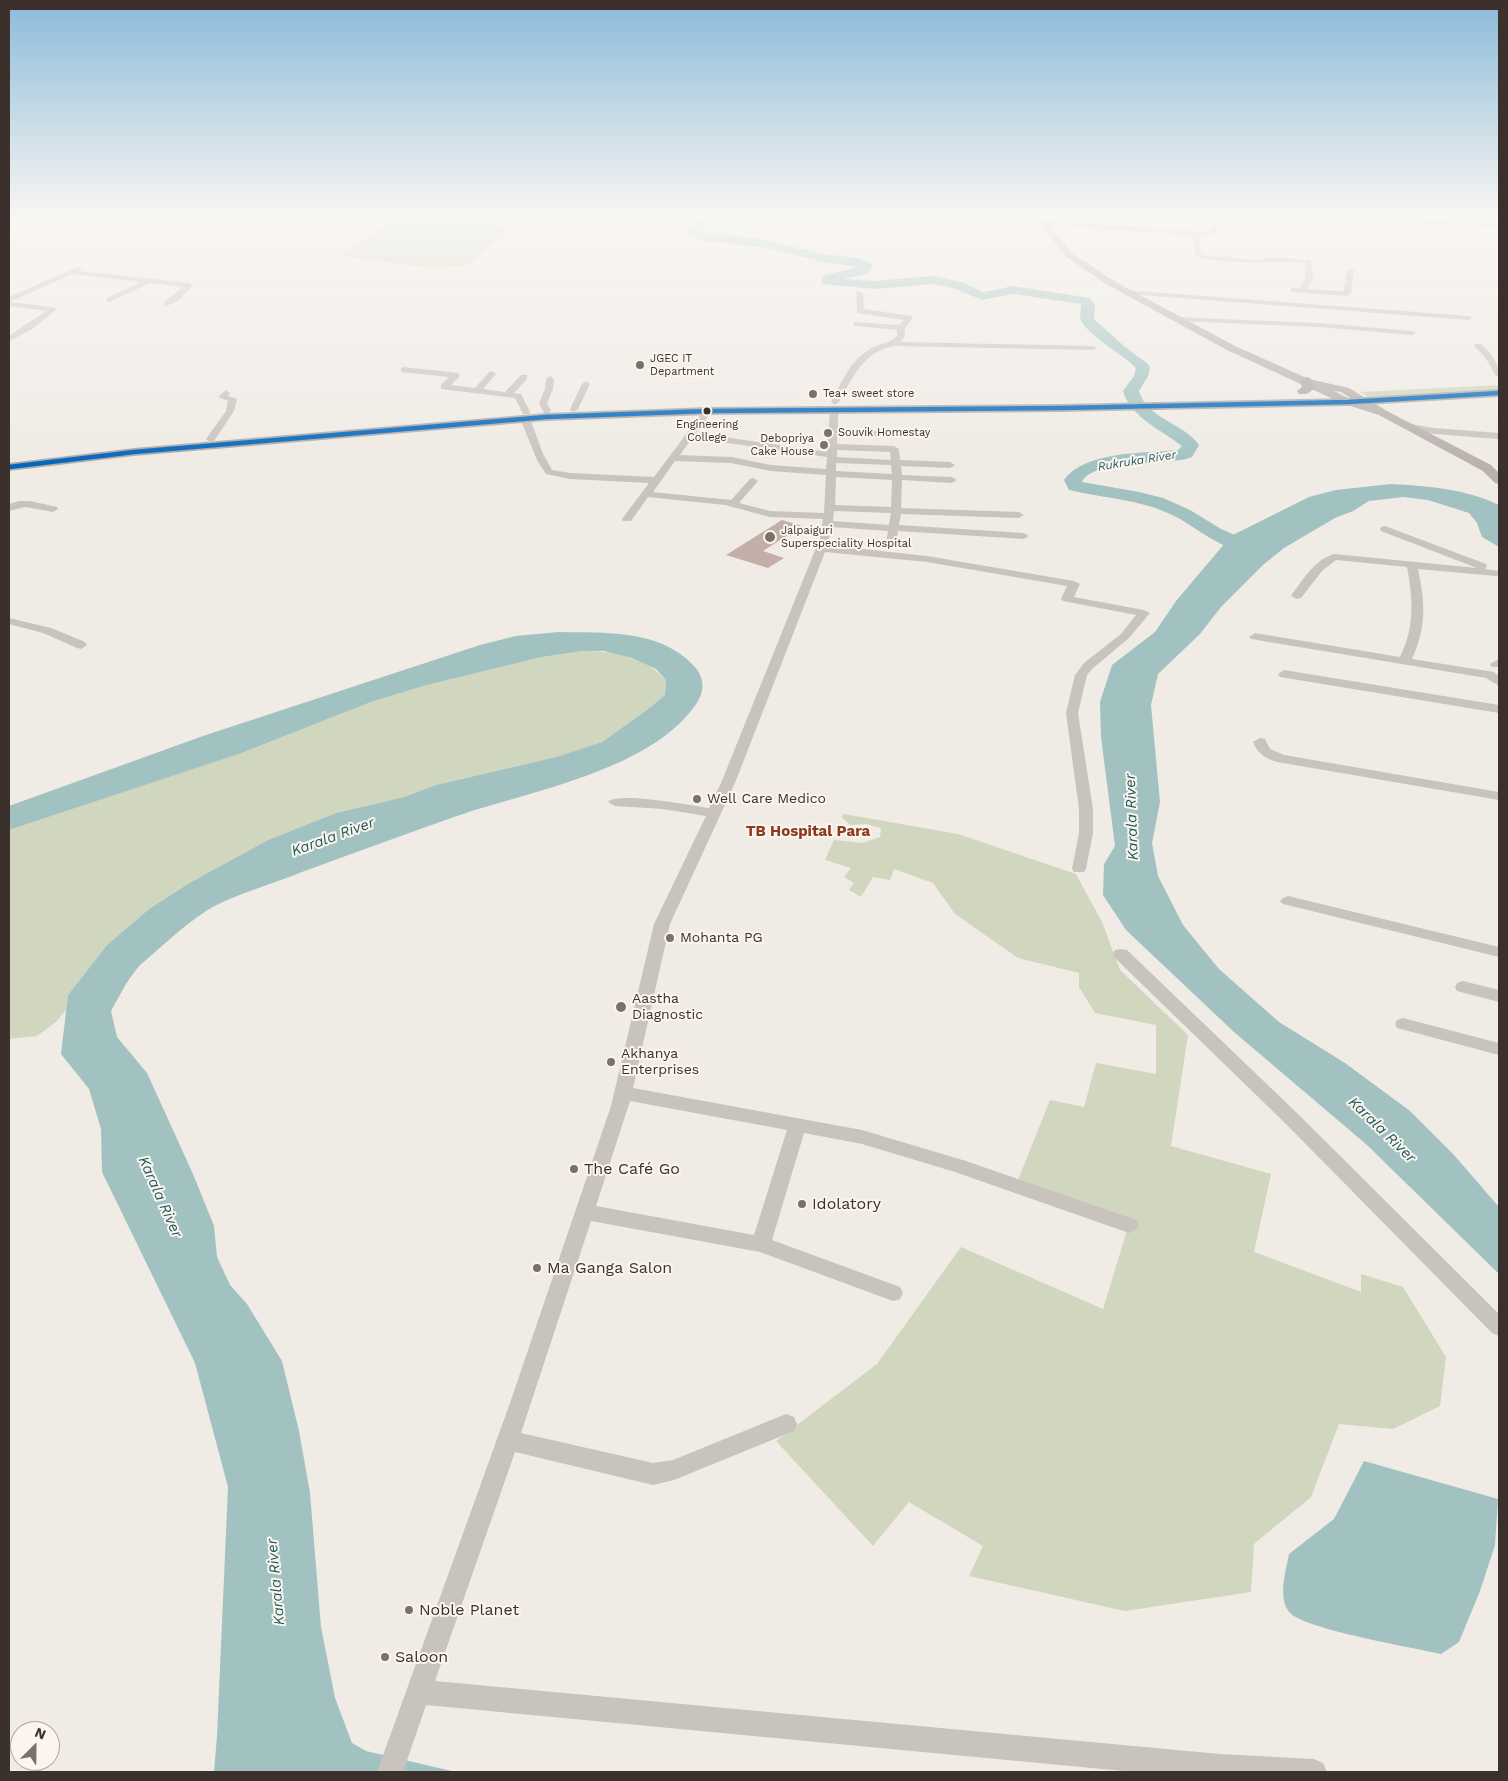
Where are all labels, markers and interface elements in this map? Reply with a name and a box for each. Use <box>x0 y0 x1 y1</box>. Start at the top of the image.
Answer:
place label: JGEC IT Department <box>650 352 714 378</box>
marker: JGEC IT Department <box>634 359 646 371</box>
place label: Tea+ sweet store <box>823 387 914 401</box>
marker: Tea+ sweet store <box>807 388 819 400</box>
marker: Engineering College <box>702 406 712 416</box>
place label: Engineering College <box>676 418 738 444</box>
place label: Souvik Homestay <box>838 426 930 440</box>
marker: Souvik Homestay <box>822 427 834 439</box>
place label: Debopriya Cake House <box>751 432 814 458</box>
marker: Debopriya Cake House <box>818 439 830 451</box>
water label: Rukruka River <box>1097 448 1177 474</box>
place label: Jalpaiguri Superspeciality Hospital <box>781 524 911 550</box>
marker: Jalpaiguri Superspeciality Hospital <box>763 530 777 544</box>
water label: Karala River <box>1121 773 1143 861</box>
place label: Well Care Medico <box>707 791 826 807</box>
marker: Well Care Medico <box>691 793 703 805</box>
water label: Karala River <box>289 814 377 860</box>
district label: TB Hospital Para <box>746 823 870 841</box>
place label: Mohanta PG <box>680 930 763 946</box>
marker: Mohanta PG <box>664 932 676 944</box>
place label: Aastha Diagnostic <box>632 991 703 1024</box>
marker: Aastha Diagnostic <box>614 1000 628 1014</box>
place label: Akhanya Enterprises <box>621 1046 699 1078</box>
marker: Akhanya Enterprises <box>605 1056 617 1068</box>
water label: Karala River <box>1344 1093 1420 1167</box>
water label: Karala River <box>134 1154 186 1240</box>
place label: The Café Go <box>584 1159 680 1179</box>
marker: The Café Go <box>568 1163 580 1175</box>
place label: Idolatory <box>812 1194 881 1214</box>
marker: Idolatory <box>796 1198 808 1210</box>
place label: Ma Ganga Salon <box>547 1258 672 1278</box>
marker: Ma Ganga Salon <box>531 1262 543 1274</box>
water label: Karala River <box>263 1538 289 1626</box>
place label: Noble Planet <box>419 1600 519 1620</box>
marker: Noble Planet <box>403 1604 415 1616</box>
place label: Saloon <box>395 1647 448 1667</box>
marker: Saloon <box>379 1651 391 1663</box>
north arrow <box>10 1721 60 1771</box>
text: N <box>33 1724 48 1743</box>

